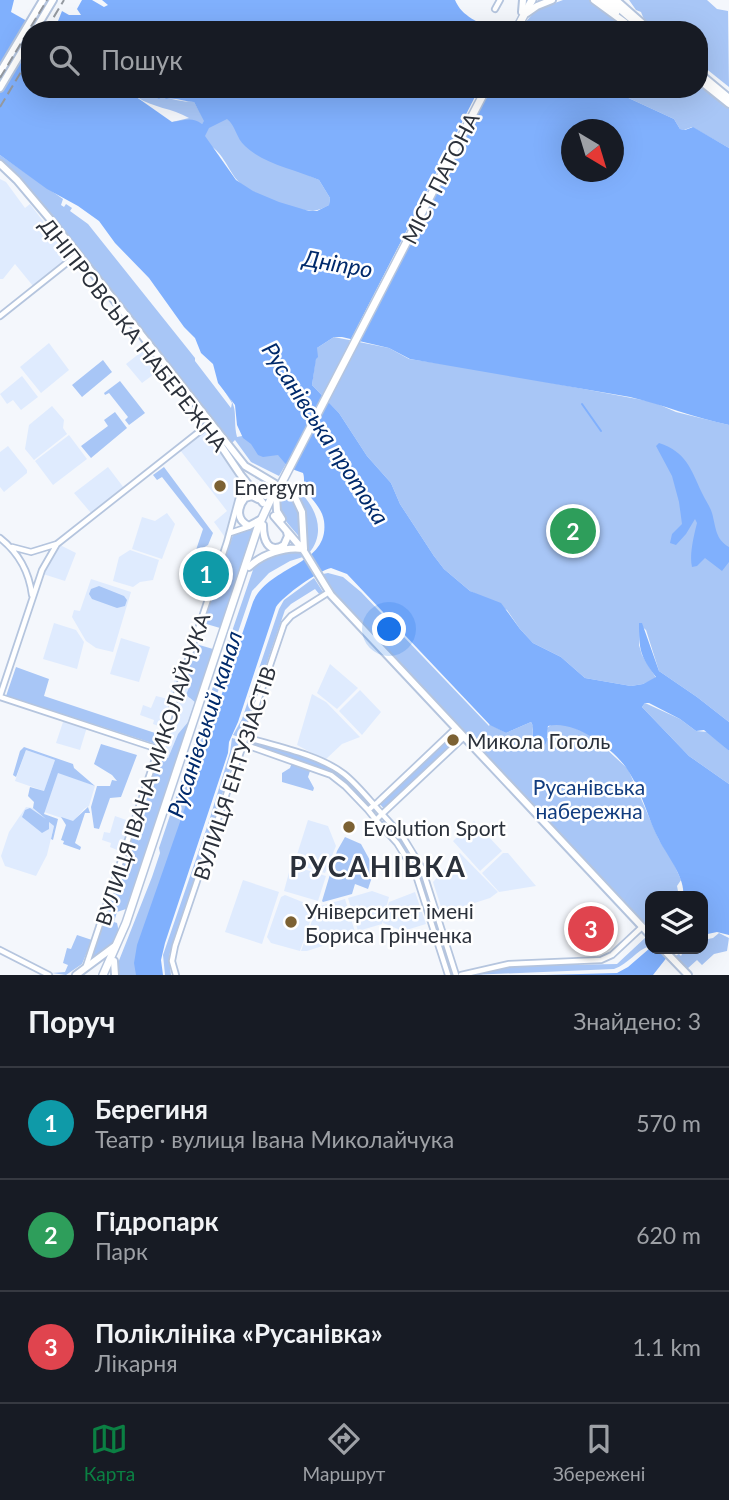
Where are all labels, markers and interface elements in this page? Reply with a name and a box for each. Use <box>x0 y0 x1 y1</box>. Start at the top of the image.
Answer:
search box <box>21 21 708 98</box>
icon: search <box>45 41 83 79</box>
text: Пошук <box>101 44 183 76</box>
street label: МІСТ ПАТОНА <box>396 107 484 248</box>
north arrow <box>561 119 624 182</box>
street label: ДНІПРОВСЬКА НАБЕРЕЖНА <box>35 212 233 456</box>
water label: Дніпро <box>299 243 375 283</box>
water label: Русанівська протока <box>257 337 395 529</box>
place label: Energym <box>234 474 315 499</box>
marker: Energym <box>212 478 228 494</box>
pin: 2 <box>550 505 596 557</box>
pin: 1 <box>183 548 229 600</box>
street label: ВУЛИЦЯ ІВАНА МИКОЛАЙЧУКА <box>90 609 215 928</box>
your location <box>372 612 406 646</box>
water label: Русанівський канал <box>161 627 247 821</box>
street label: ВУЛИЦЯ ЕНТУЗІАСТІВ <box>188 663 280 883</box>
place label: Микола Гоголь <box>467 728 610 753</box>
marker: Микола Гоголь <box>445 732 461 748</box>
park label: Русанівська набережна <box>533 774 645 823</box>
place label: Evolution Sport <box>363 815 506 840</box>
marker: Evolution Sport <box>341 819 357 835</box>
district label: РУСАНІВКА <box>289 849 467 883</box>
map controls <box>645 891 708 954</box>
button: layers <box>645 891 708 954</box>
place label: Університет імені Бориса Грінченка <box>305 898 474 947</box>
pin: 3 <box>568 903 614 955</box>
marker: Університет імені Бориса Грінченка <box>283 914 299 930</box>
text: Поруч <box>28 1003 115 1039</box>
text: Знайдено: 3 <box>573 1007 701 1035</box>
text: Берегиня <box>95 1093 208 1125</box>
text: 1 <box>44 1109 58 1137</box>
text: 570 m <box>636 1109 701 1137</box>
text: Театр · вулиця Івана Миколайчука <box>95 1125 454 1153</box>
text: Гідропарк <box>95 1205 219 1237</box>
text: 2 <box>44 1221 58 1249</box>
text: 620 m <box>636 1221 701 1249</box>
text: Парк <box>95 1237 148 1265</box>
text: Поліклініка «Русанівка» <box>95 1317 383 1349</box>
text: 3 <box>44 1333 58 1361</box>
text: 1.1 km <box>632 1333 701 1361</box>
text: Лікарня <box>95 1349 178 1377</box>
tab: Карта <box>84 1420 135 1485</box>
tab: Маршрут <box>303 1420 385 1485</box>
tab: Збережені <box>553 1420 645 1485</box>

